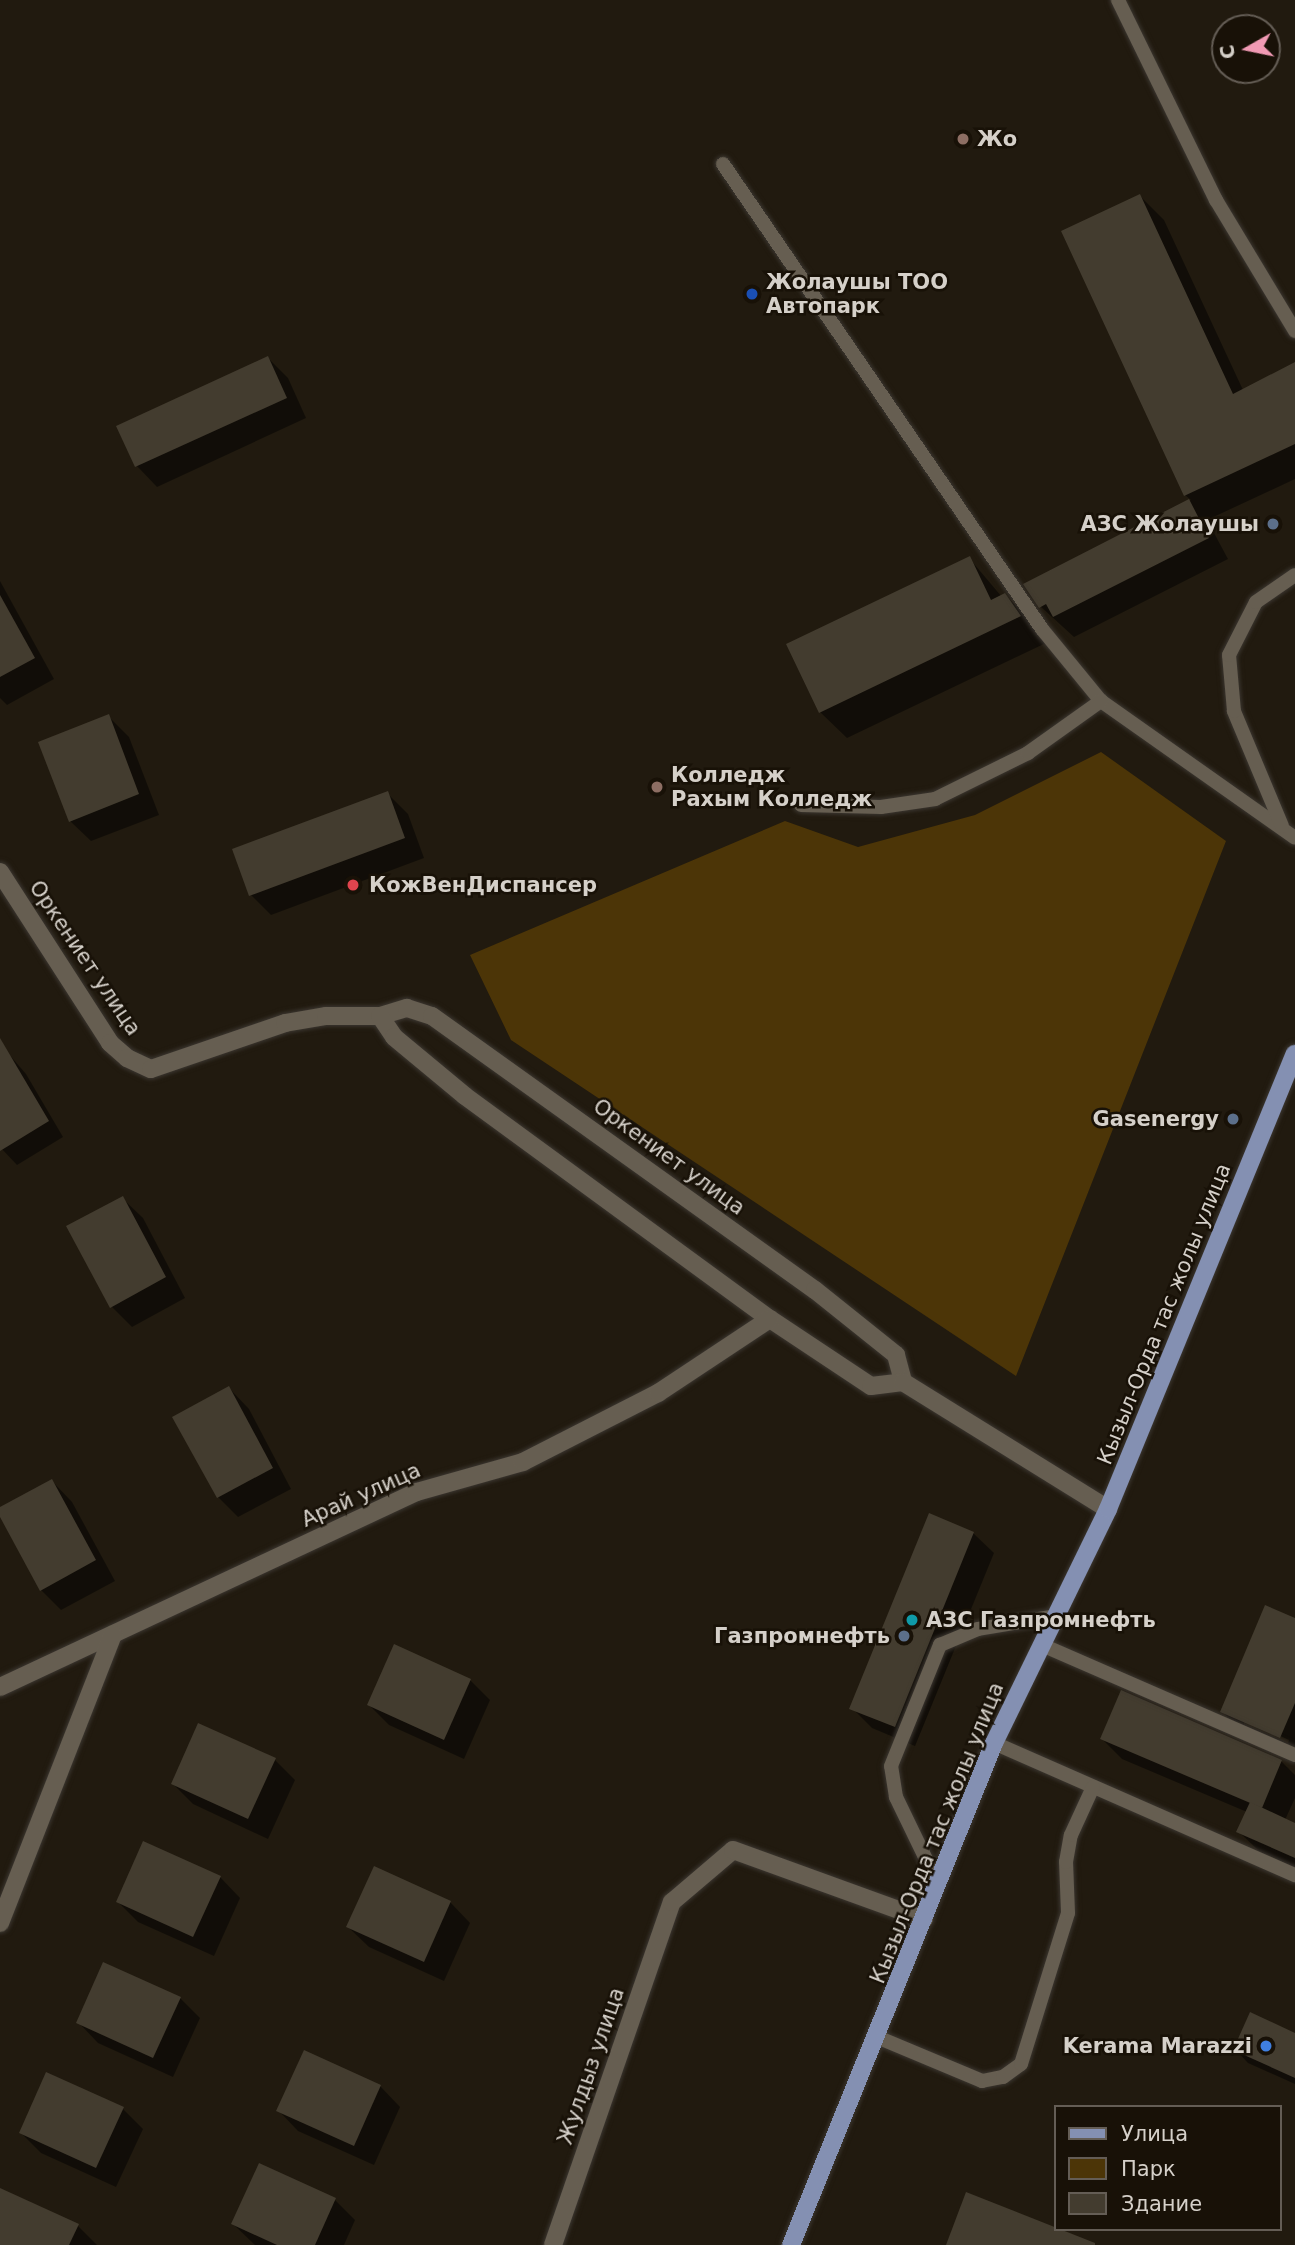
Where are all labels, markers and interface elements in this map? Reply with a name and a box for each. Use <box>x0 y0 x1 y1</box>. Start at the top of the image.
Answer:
north arrow <box>1211 14 1281 84</box>
text: С <box>1215 43 1239 61</box>
place label: Жо <box>977 126 1017 152</box>
marker: Жо <box>955 131 971 147</box>
place label: Жолаушы ТОО Автопарк <box>766 269 948 319</box>
marker: Жолаушы ТОО Автопарк <box>744 286 760 302</box>
place label: АЗС Жолаушы <box>1080 511 1259 537</box>
marker: АЗС Жолаушы <box>1265 516 1281 532</box>
place label: Колледж Рахым Колледж <box>671 762 872 812</box>
marker: Колледж Рахым Колледж <box>649 779 665 795</box>
place label: КожВенДиспансер <box>369 872 597 898</box>
marker: КожВенДиспансер <box>343 875 363 895</box>
street label: Оркениет улица <box>24 876 146 1040</box>
street label: Оркениет улица <box>588 1094 750 1220</box>
place label: Gasenergy <box>1093 1106 1219 1132</box>
marker: Gasenergy <box>1225 1111 1241 1127</box>
street label: Кызыл-Орда тас жолы улица <box>1092 1160 1236 1468</box>
street label: Арай улица <box>298 1458 424 1532</box>
place label: АЗС Газпромнефть <box>926 1607 1156 1633</box>
marker: АЗС Газпромнефть <box>904 1612 920 1628</box>
place label: Газпромнефть <box>714 1623 890 1649</box>
marker: Газпромнефть <box>896 1628 912 1644</box>
street label: Кызыл-Орда тас жолы улица <box>865 1679 1009 1987</box>
street label: Жулдыз улица <box>552 1984 630 2148</box>
place label: Kerama Marazzi <box>1063 2033 1252 2059</box>
marker: Kerama Marazzi <box>1258 2038 1274 2054</box>
legend <box>1054 2105 1281 2231</box>
text: Улица <box>1121 2122 1188 2146</box>
text: Парк <box>1121 2157 1176 2181</box>
text: Здание <box>1121 2192 1202 2216</box>

